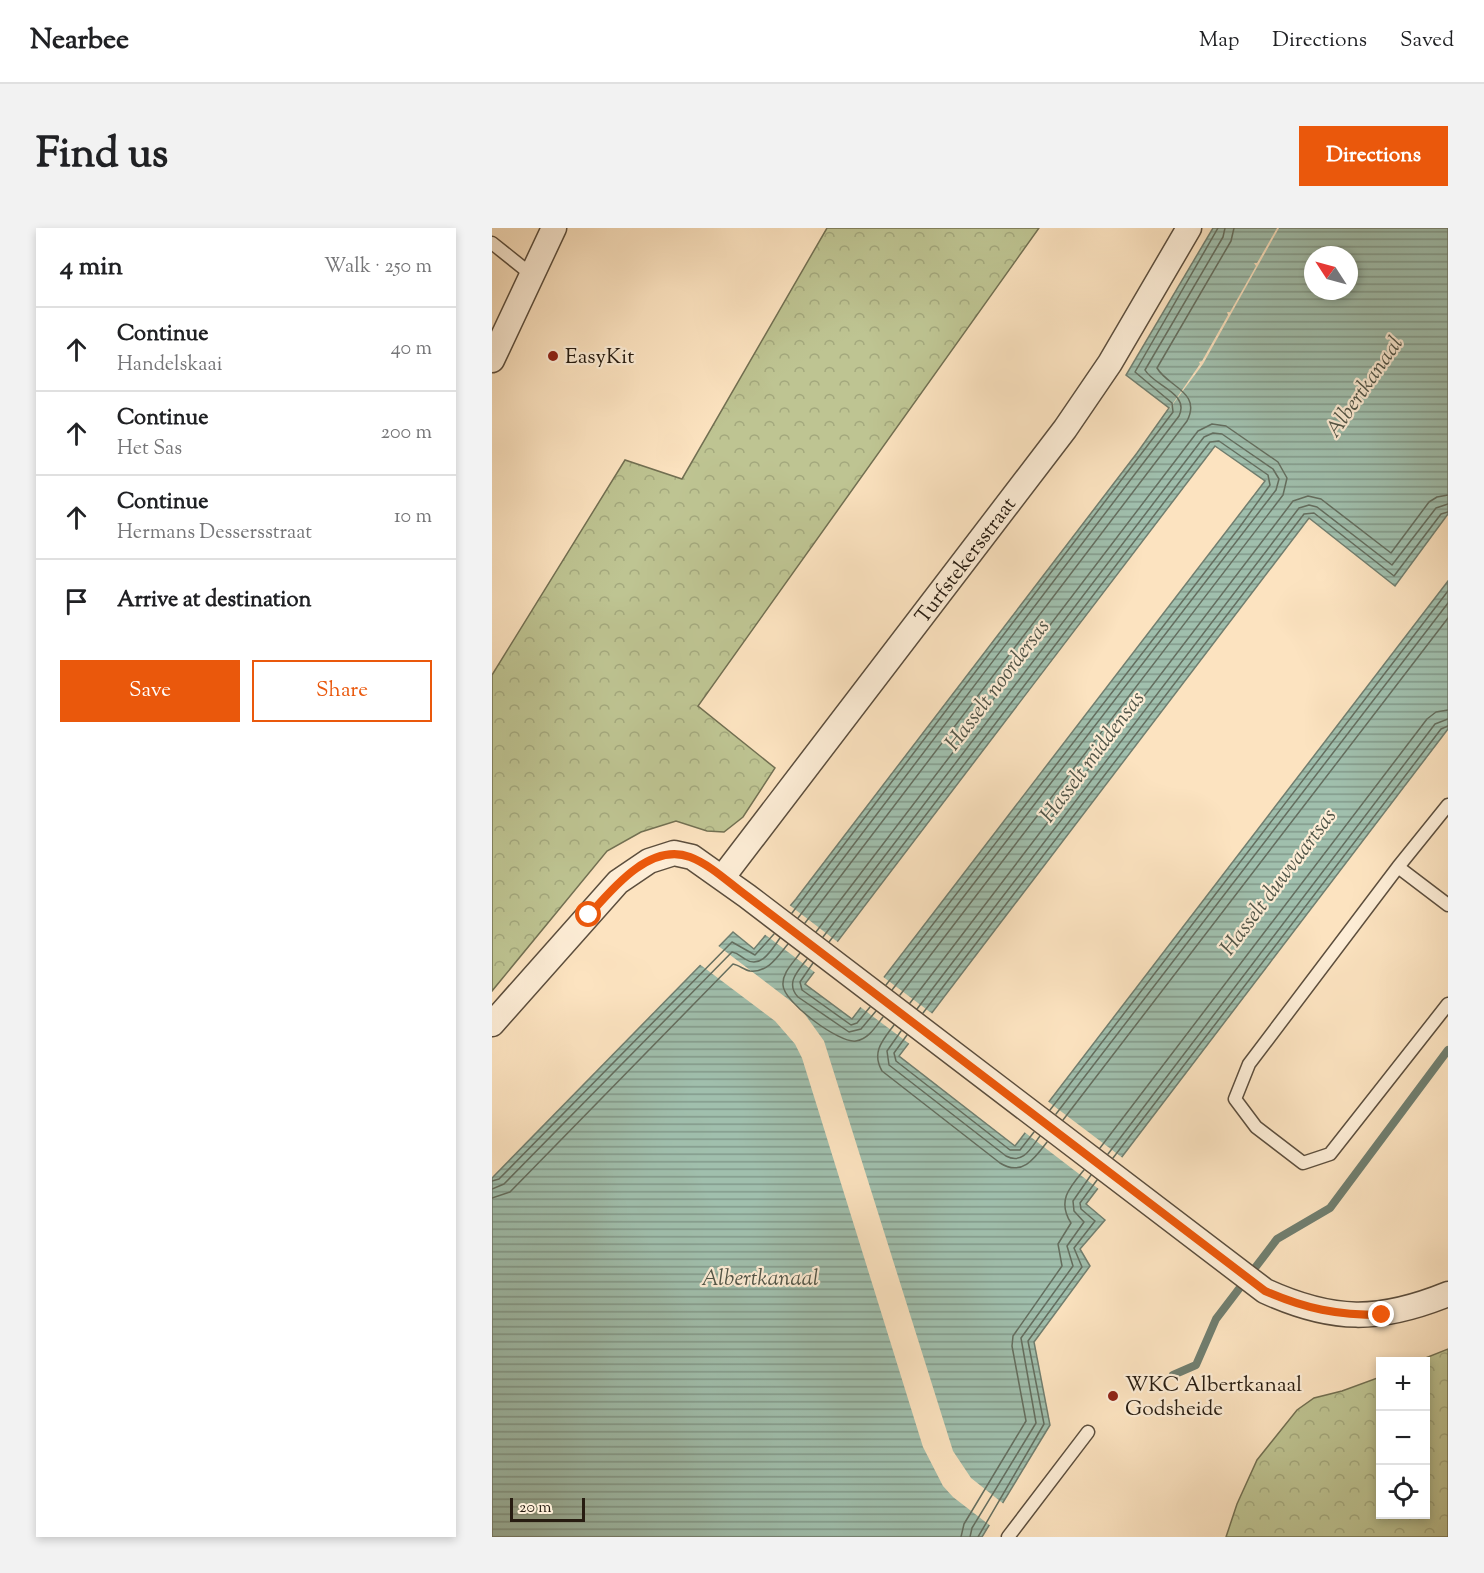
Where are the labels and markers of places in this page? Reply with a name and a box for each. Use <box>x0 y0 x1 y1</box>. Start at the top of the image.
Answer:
place label: EasyKit <box>565 343 634 373</box>
marker: EasyKit <box>546 349 560 363</box>
place label: WKC Albertkanaal Godsheide <box>1125 1371 1302 1425</box>
marker: WKC Albertkanaal Godsheide <box>1106 1389 1120 1403</box>

